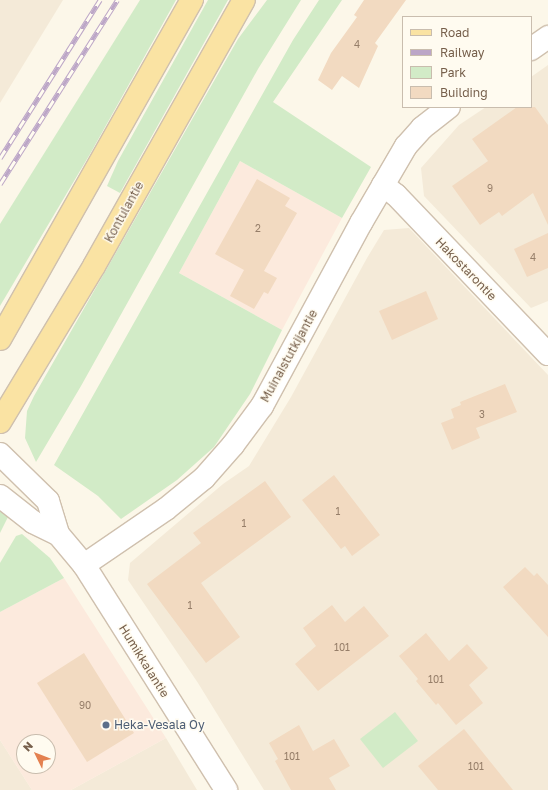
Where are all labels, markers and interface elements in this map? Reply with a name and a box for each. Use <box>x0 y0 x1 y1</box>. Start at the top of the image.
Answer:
legend <box>402 16 532 108</box>
text: Road <box>440 25 469 40</box>
house number: 4 <box>354 39 360 51</box>
text: Railway <box>440 45 485 60</box>
text: Park <box>440 65 466 80</box>
text: Building <box>440 85 488 100</box>
street label: Kontulantie <box>101 179 147 245</box>
house number: 9 <box>487 183 493 195</box>
house number: 2 <box>255 223 261 235</box>
street label: Hakostarontie <box>432 235 500 303</box>
house number: 4 <box>530 252 536 264</box>
street label: Muinaistutkijantie <box>258 307 320 405</box>
house number: 3 <box>479 409 485 421</box>
house number: 1 <box>336 506 340 518</box>
house number: 1 <box>242 518 246 530</box>
house number: 1 <box>188 600 192 612</box>
street label: Humikkalantie <box>116 622 172 700</box>
house number: 101 <box>334 642 350 654</box>
house number: 101 <box>428 674 444 686</box>
house number: 90 <box>79 700 91 712</box>
place label: Heka-Vesala Oy <box>114 718 205 732</box>
marker: Heka-Vesala Oy <box>101 720 111 730</box>
north arrow <box>16 734 56 774</box>
text: N <box>20 739 35 754</box>
house number: 101 <box>284 751 300 763</box>
house number: 101 <box>468 761 484 773</box>

